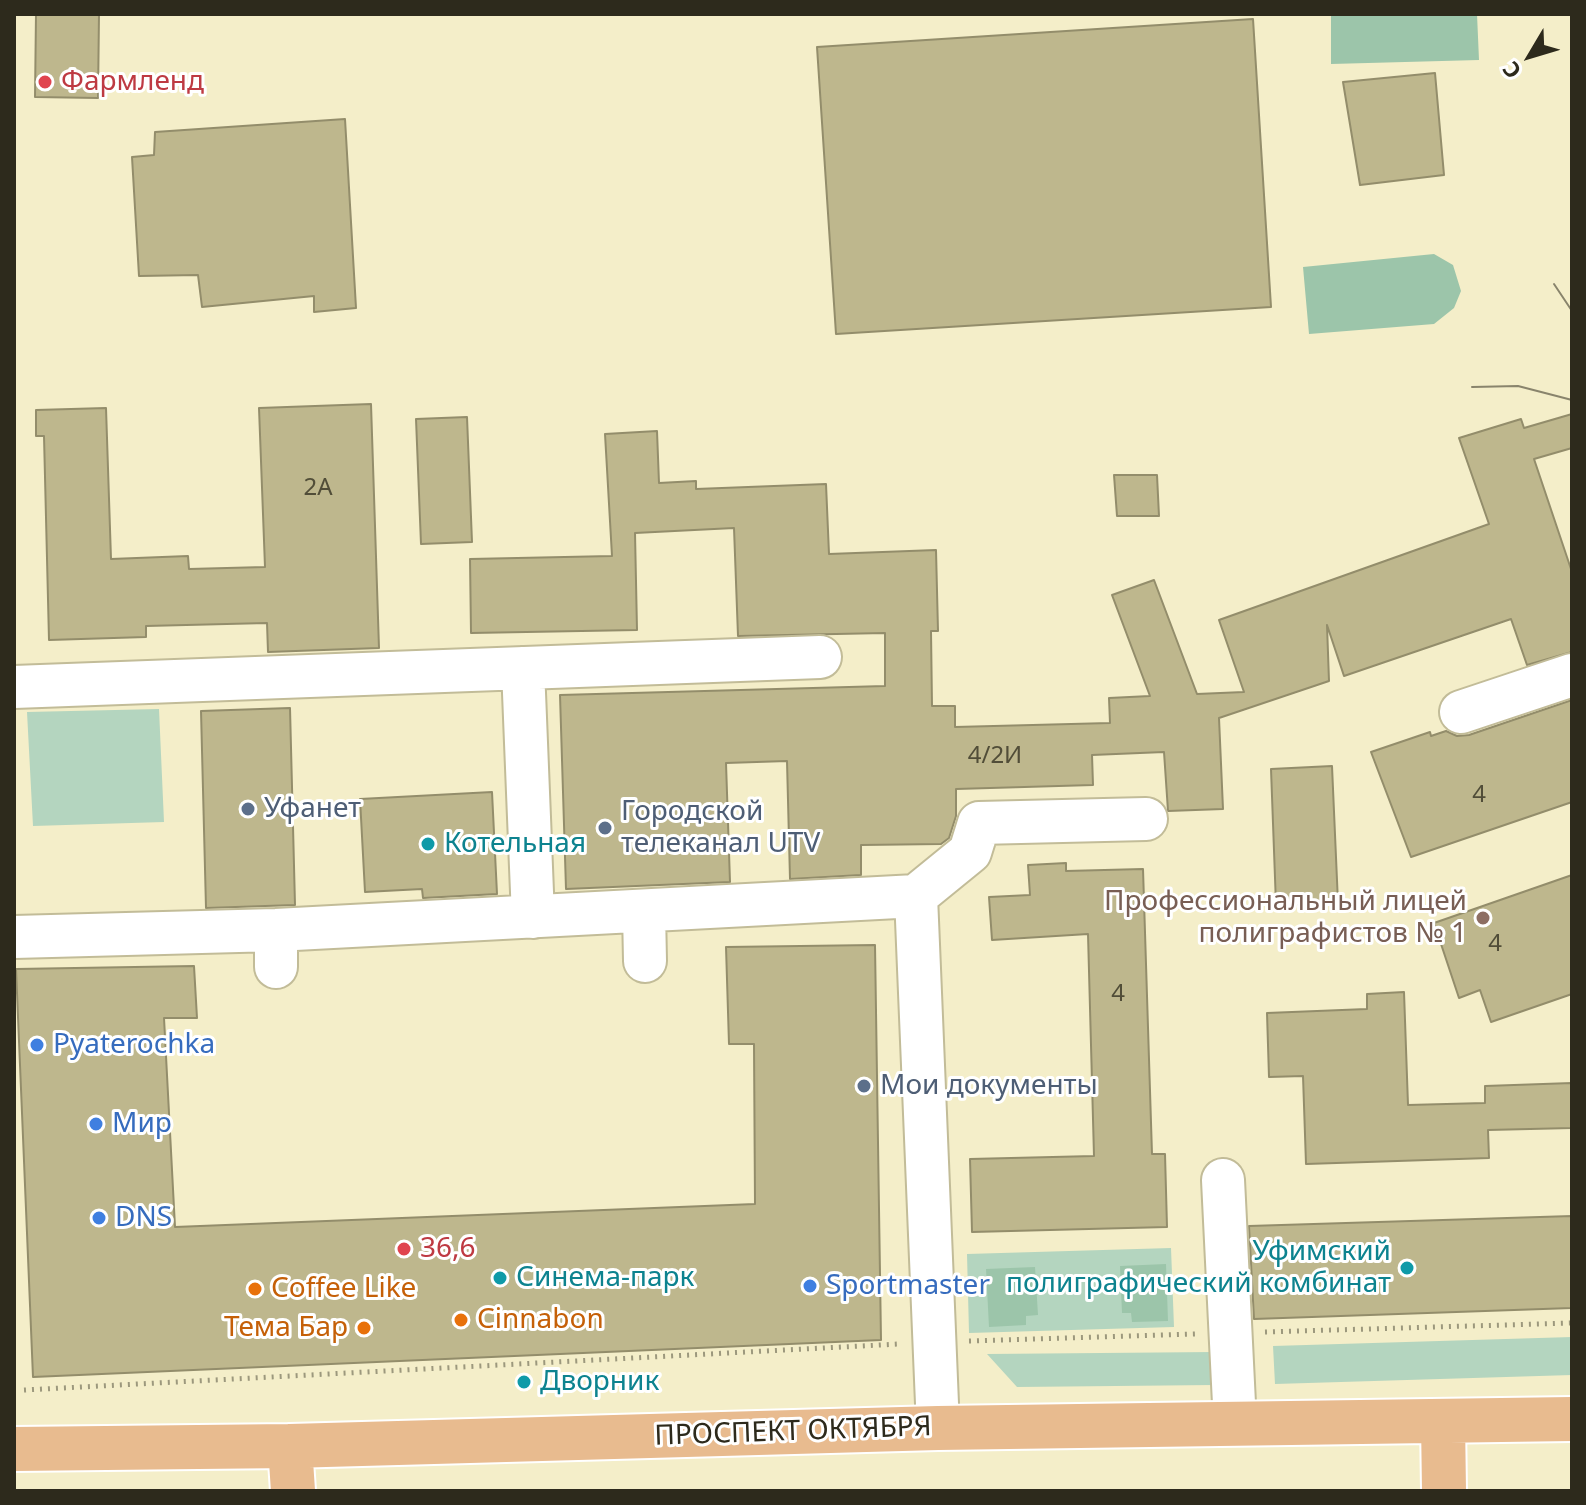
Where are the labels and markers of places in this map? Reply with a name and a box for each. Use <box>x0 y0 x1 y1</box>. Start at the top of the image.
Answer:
place label: Фармленд <box>61 65 204 99</box>
marker: Фармленд <box>36 73 54 91</box>
place label: Уфанет <box>264 792 361 826</box>
place label: Городской телеканал UTV <box>621 795 820 861</box>
marker: Уфанет <box>239 800 257 818</box>
marker: Городской телеканал UTV <box>596 819 614 837</box>
place label: Котельная <box>444 827 586 861</box>
marker: Котельная <box>419 835 437 853</box>
place label: Профессиональный лицей полиграфистов № 1 <box>1104 885 1467 951</box>
marker: Профессиональный лицей полиграфистов № 1 <box>1474 909 1492 927</box>
place label: Pyaterochka <box>53 1028 215 1062</box>
marker: Pyaterochka <box>28 1036 46 1054</box>
place label: Мои документы <box>880 1069 1098 1103</box>
marker: Мои документы <box>855 1077 873 1095</box>
place label: Мир <box>112 1107 172 1141</box>
marker: Мир <box>87 1115 105 1133</box>
place label: DNS <box>115 1201 172 1235</box>
marker: DNS <box>90 1209 108 1227</box>
place label: 36,6 <box>420 1232 476 1266</box>
place label: Уфимский полиграфический комбинат <box>1006 1235 1391 1301</box>
marker: 36,6 <box>395 1240 413 1258</box>
marker: Уфимский полиграфический комбинат <box>1398 1259 1416 1277</box>
place label: Синема-парк <box>516 1261 694 1295</box>
marker: Синема-парк <box>491 1269 509 1287</box>
place label: Sportmaster <box>826 1269 990 1303</box>
place label: Coffee Like <box>271 1272 416 1306</box>
marker: Sportmaster <box>801 1277 819 1295</box>
marker: Coffee Like <box>246 1280 264 1298</box>
place label: Cinnabon <box>477 1303 604 1337</box>
place label: Тема Бар <box>224 1311 348 1345</box>
marker: Cinnabon <box>452 1311 470 1329</box>
marker: Тема Бар <box>355 1319 373 1337</box>
place label: Дворник <box>540 1365 659 1399</box>
marker: Дворник <box>515 1373 533 1391</box>

